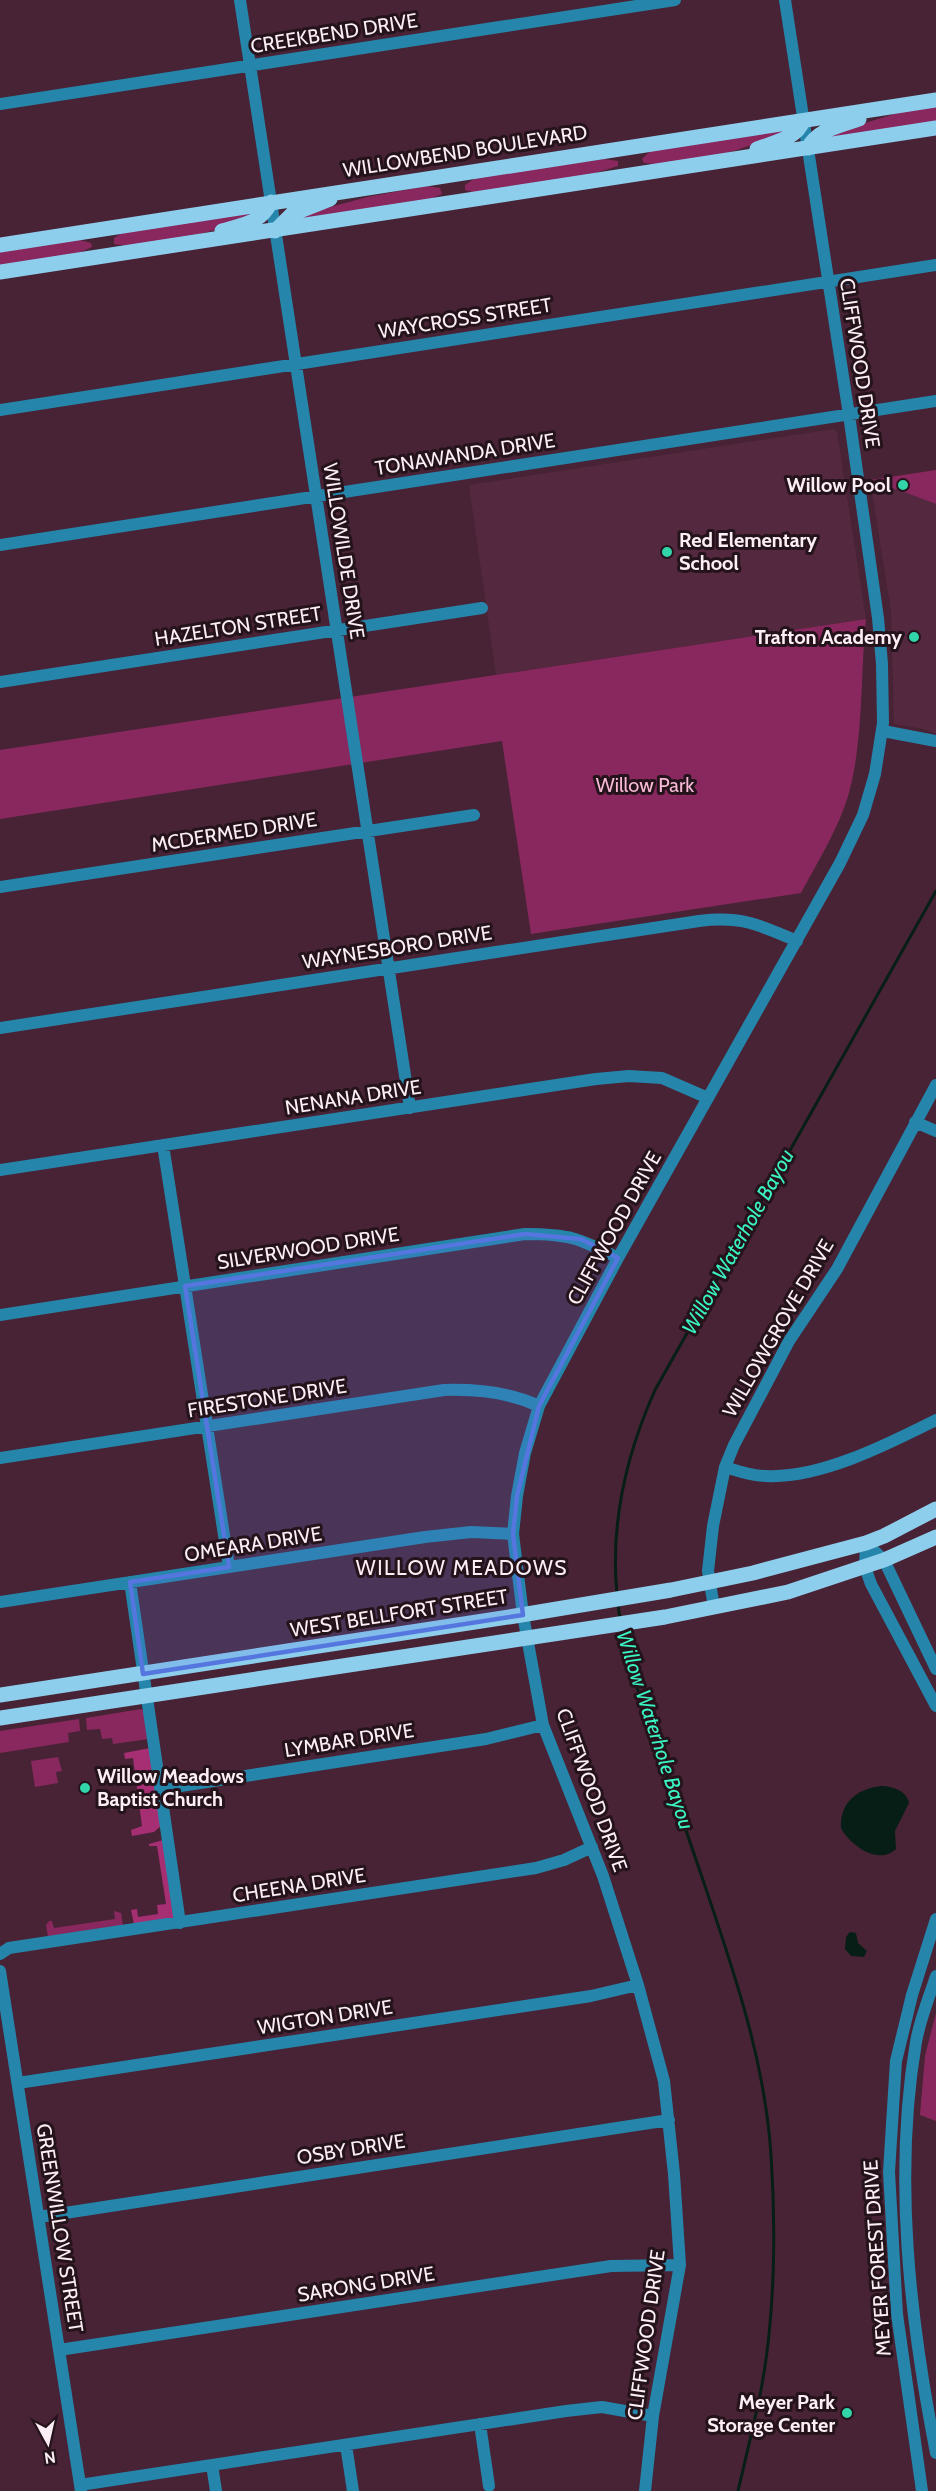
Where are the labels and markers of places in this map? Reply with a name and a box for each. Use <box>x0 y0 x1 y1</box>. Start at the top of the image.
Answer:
place label: Willow Pool <box>787 473 891 497</box>
marker: Willow Pool <box>896 478 910 492</box>
place label: Red Elementary School <box>679 528 817 575</box>
marker: Red Elementary School <box>660 545 674 559</box>
place label: Trafton Academy <box>755 625 902 649</box>
marker: Trafton Academy <box>907 630 921 644</box>
place label: Willow Meadows Baptist Church <box>97 1764 244 1811</box>
marker: Willow Meadows Baptist Church <box>78 1781 92 1795</box>
place label: Meyer Park Storage Center <box>707 2390 835 2437</box>
marker: Meyer Park Storage Center <box>840 2406 854 2420</box>

